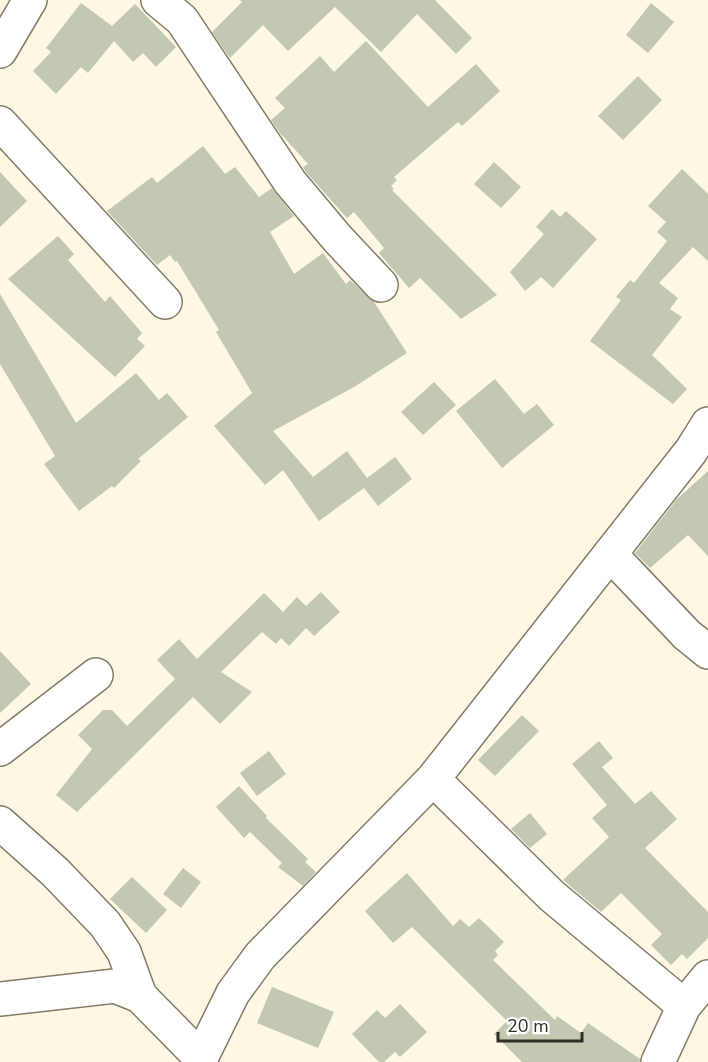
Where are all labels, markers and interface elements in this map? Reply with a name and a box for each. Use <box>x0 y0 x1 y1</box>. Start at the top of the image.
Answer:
scale bar <box>498 1005 582 1043</box>
text: 20 m <box>507 1014 549 1038</box>

